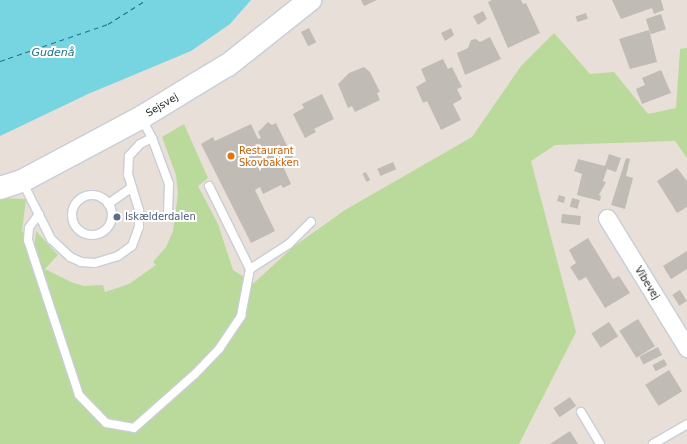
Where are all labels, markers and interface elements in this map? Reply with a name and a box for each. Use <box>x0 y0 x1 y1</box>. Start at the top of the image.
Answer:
water label: Gudenå <box>32 46 74 60</box>
street label: Sejsvej <box>144 91 180 119</box>
place label: Restaurant Skovbakken <box>239 144 299 168</box>
marker: Restaurant Skovbakken <box>226 151 236 161</box>
place label: Iskælderdalen <box>125 211 196 223</box>
marker: Iskælderdalen <box>112 212 122 222</box>
street label: Vibevej <box>632 264 662 302</box>

